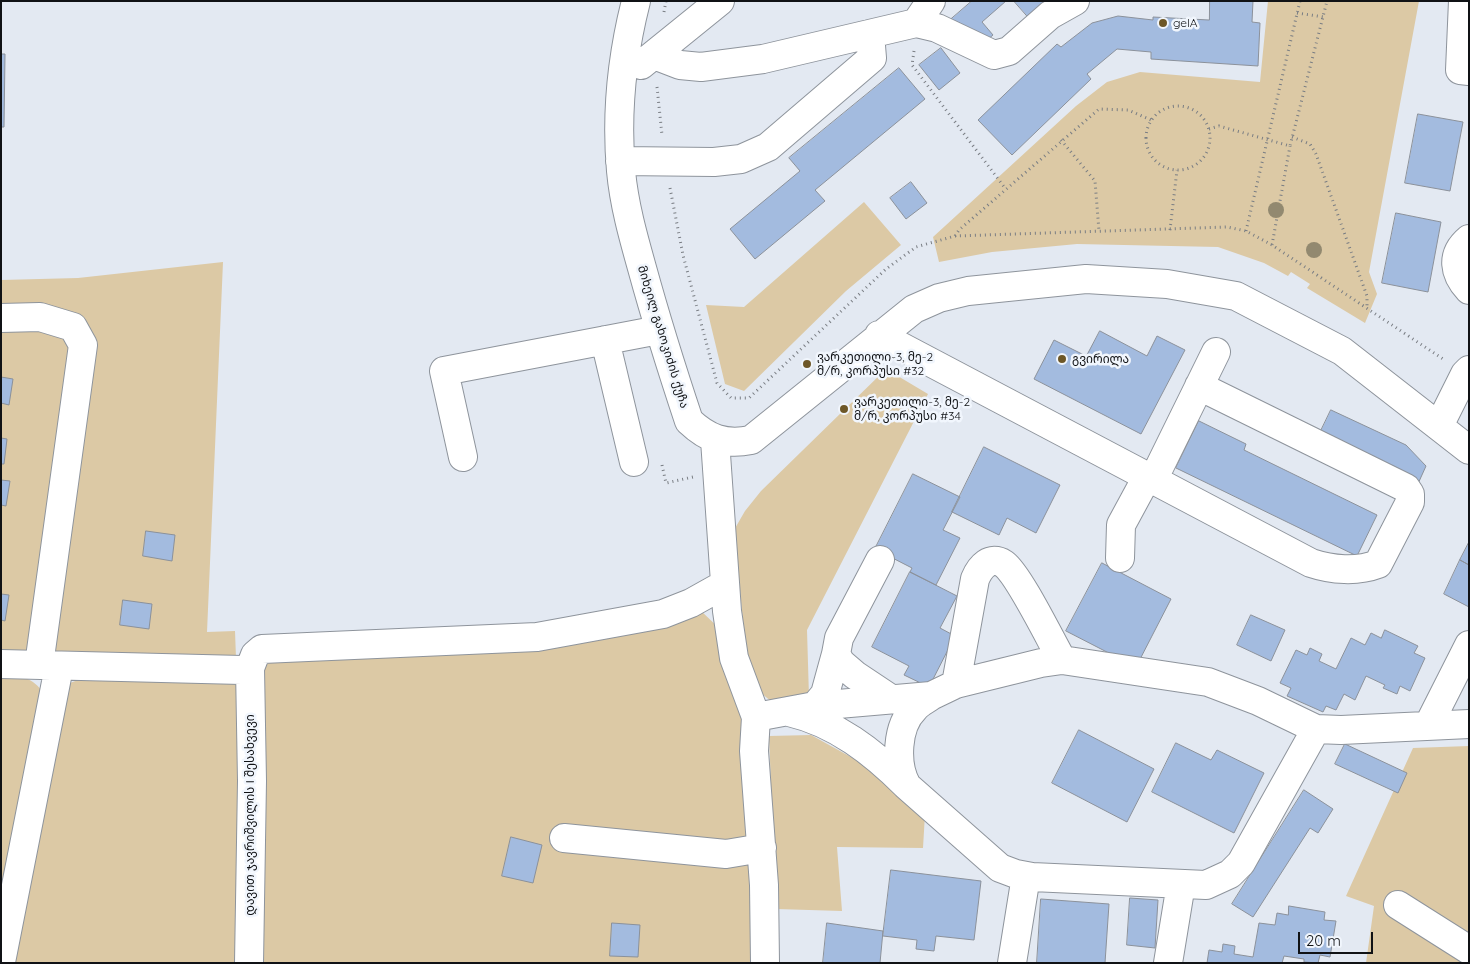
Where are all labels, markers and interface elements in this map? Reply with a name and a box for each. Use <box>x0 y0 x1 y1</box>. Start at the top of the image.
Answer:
place label: gelA <box>1173 16 1198 30</box>
marker: gelA <box>1157 17 1169 29</box>
street label: მიხეილ გახოკიძის ქუჩა <box>634 264 692 410</box>
place label: ვარკეთილი-3, მე-2 მ/რ, კორპუსი #32 <box>817 350 933 378</box>
place label: გვირილა <box>1072 352 1129 366</box>
marker: გვირილა <box>1056 353 1068 365</box>
marker: ვარკეთილი-3, მე-2 მ/რ, კორპუსი #32 <box>801 358 813 370</box>
place label: ვარკეთილი-3, მე-2 მ/რ, კორპუსი #34 <box>854 395 970 423</box>
marker: ვარკეთილი-3, მე-2 მ/რ, კორპუსი #34 <box>838 403 850 415</box>
street label: დავით ჯავრიშვილის I შესახვევი <box>243 714 257 916</box>
scale bar <box>1300 922 1375 954</box>
text: 20 m <box>1306 931 1341 950</box>

